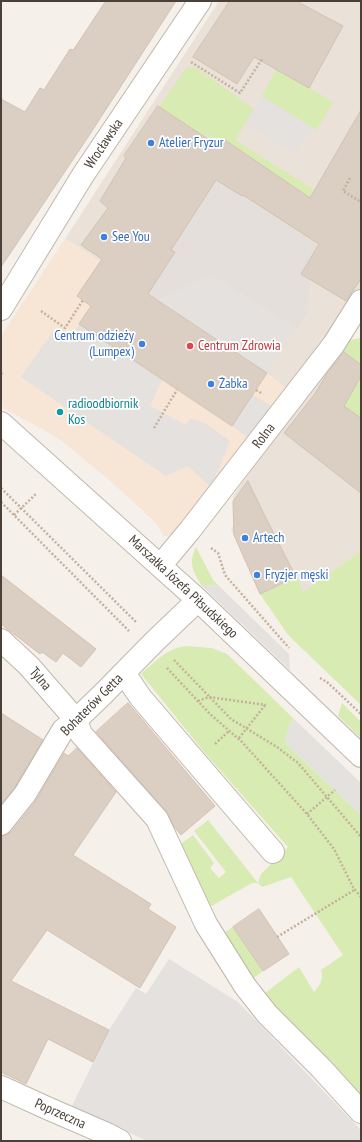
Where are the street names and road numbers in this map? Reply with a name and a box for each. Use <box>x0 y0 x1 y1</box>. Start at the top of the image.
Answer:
street label: Wrocławska <box>81 116 127 172</box>
street label: Rolna <box>249 420 279 452</box>
street label: Marszałka Józefa Piłsudskiego <box>125 532 241 642</box>
street label: Tylna <box>25 664 55 694</box>
street label: Bohaterów Getta <box>57 670 127 740</box>
street label: Poprzeczna <box>32 1095 88 1133</box>

